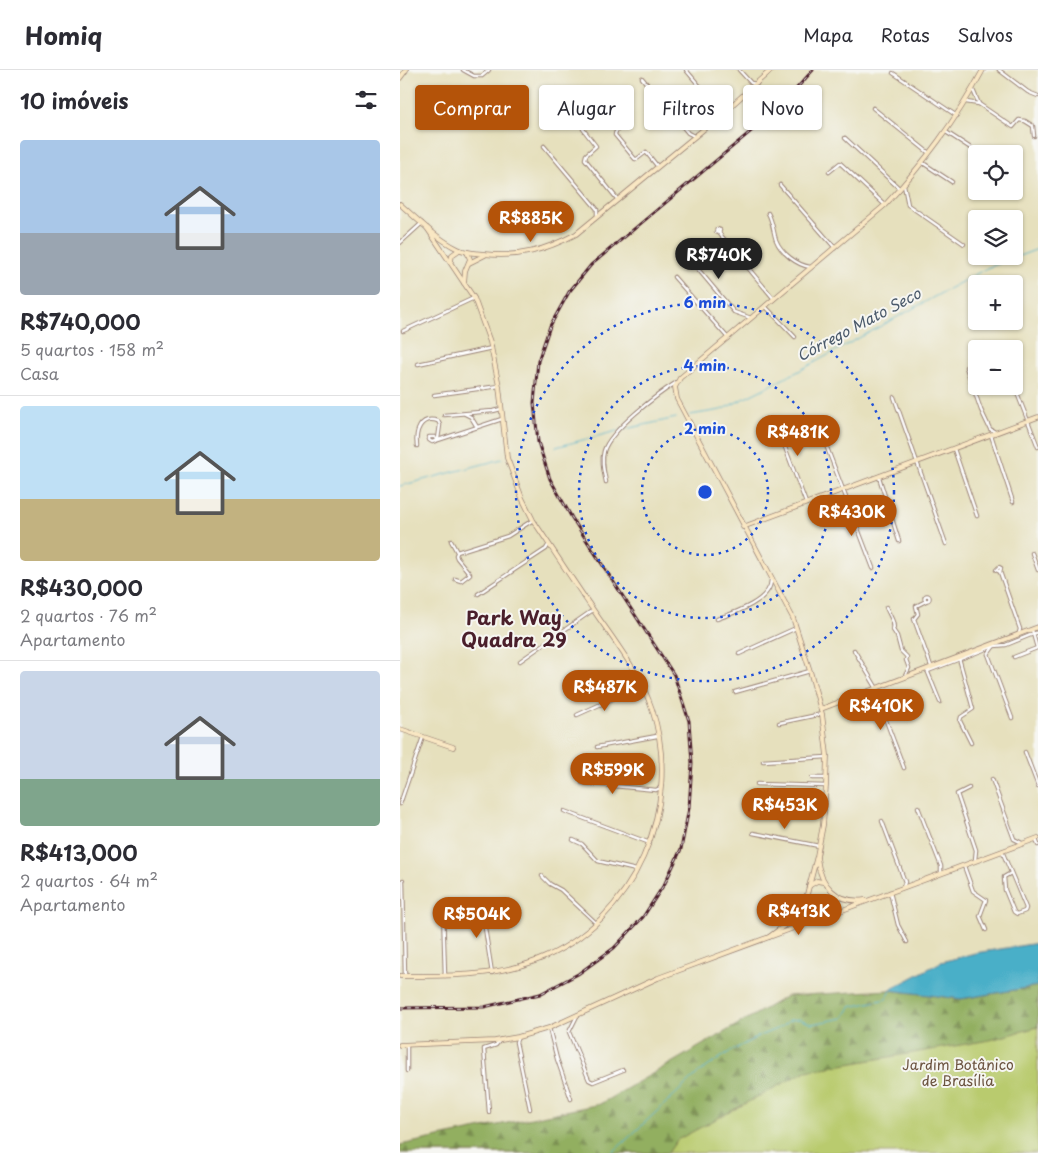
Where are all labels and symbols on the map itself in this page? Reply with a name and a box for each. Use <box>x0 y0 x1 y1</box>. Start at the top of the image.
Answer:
pin: R$885K <box>490 200 572 243</box>
pin: R$740K <box>678 238 760 280</box>
water label: Córrego Mato Seco <box>792 281 925 366</box>
text: 6 min <box>684 290 726 313</box>
text: 4 min <box>684 353 726 376</box>
pin: R$481K <box>757 414 839 457</box>
text: 2 min <box>684 416 726 439</box>
centre of rings <box>696 483 714 501</box>
pin: R$430K <box>811 494 893 537</box>
district label: Park Way Quadra 29 <box>461 603 567 653</box>
pin: R$487K <box>564 670 646 712</box>
pin: R$410K <box>840 688 922 731</box>
pin: R$599K <box>572 752 654 795</box>
pin: R$453K <box>744 788 826 830</box>
pin: R$413K <box>758 894 840 936</box>
pin: R$504K <box>436 896 518 939</box>
park label: Jardim Botânico de Brasília <box>902 1054 1014 1091</box>

